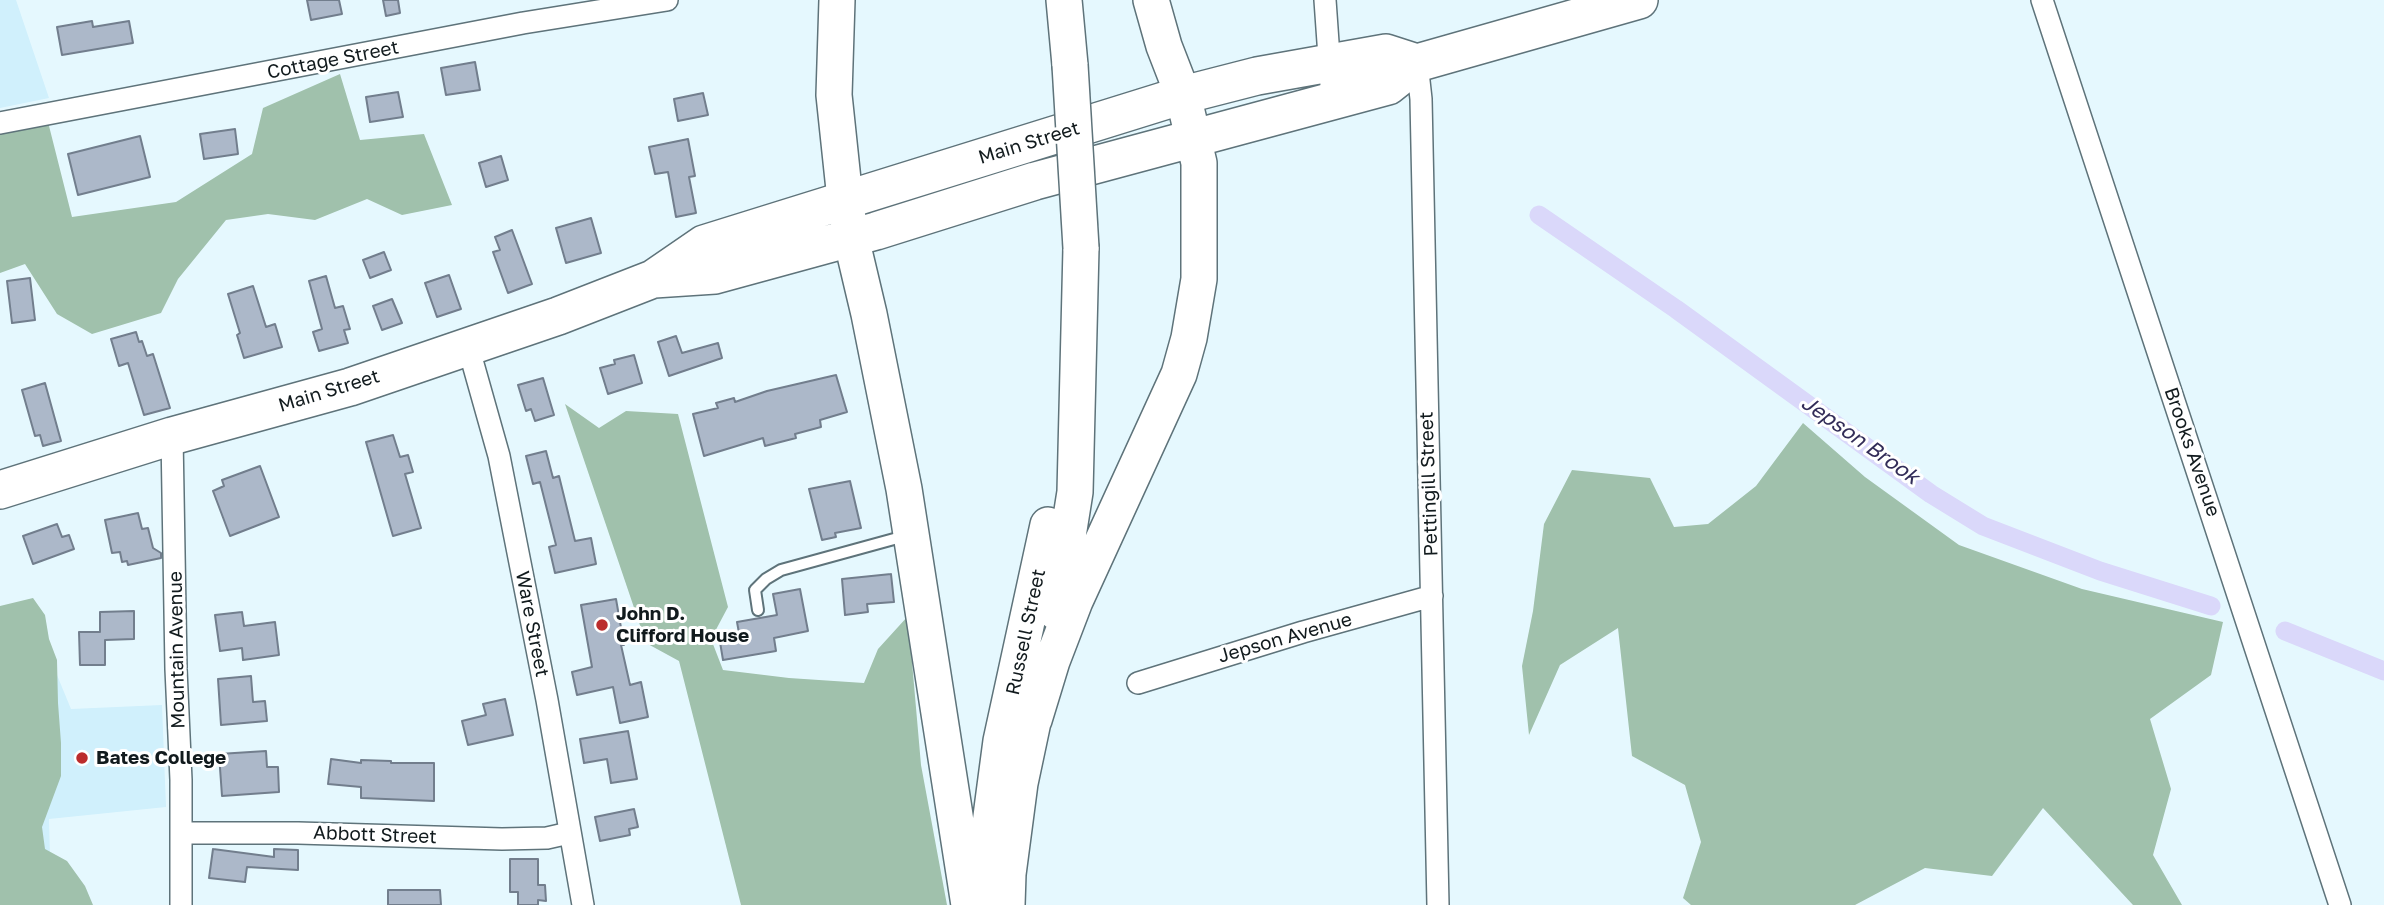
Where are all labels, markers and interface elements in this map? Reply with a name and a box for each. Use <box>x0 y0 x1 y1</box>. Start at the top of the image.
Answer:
street label: Cottage Street <box>265 36 401 84</box>
street label: Main Street <box>976 117 1082 169</box>
street label: Main Street <box>276 365 382 417</box>
street label: Brooks Avenue <box>2159 384 2225 520</box>
water label: Jepson Brook <box>1796 390 1924 490</box>
street label: Pettingill Street <box>1415 411 1443 557</box>
street label: Russell Street <box>1002 567 1050 697</box>
street label: Ware Street <box>511 569 553 679</box>
street label: Mountain Avenue <box>164 571 190 729</box>
place label: John D. Clifford House <box>616 603 749 647</box>
street label: Jepson Avenue <box>1215 608 1355 668</box>
marker: John D. Clifford House <box>594 617 610 633</box>
place label: Bates College <box>96 747 226 769</box>
marker: Bates College <box>74 750 90 766</box>
street label: Abbott Street <box>313 821 437 849</box>

